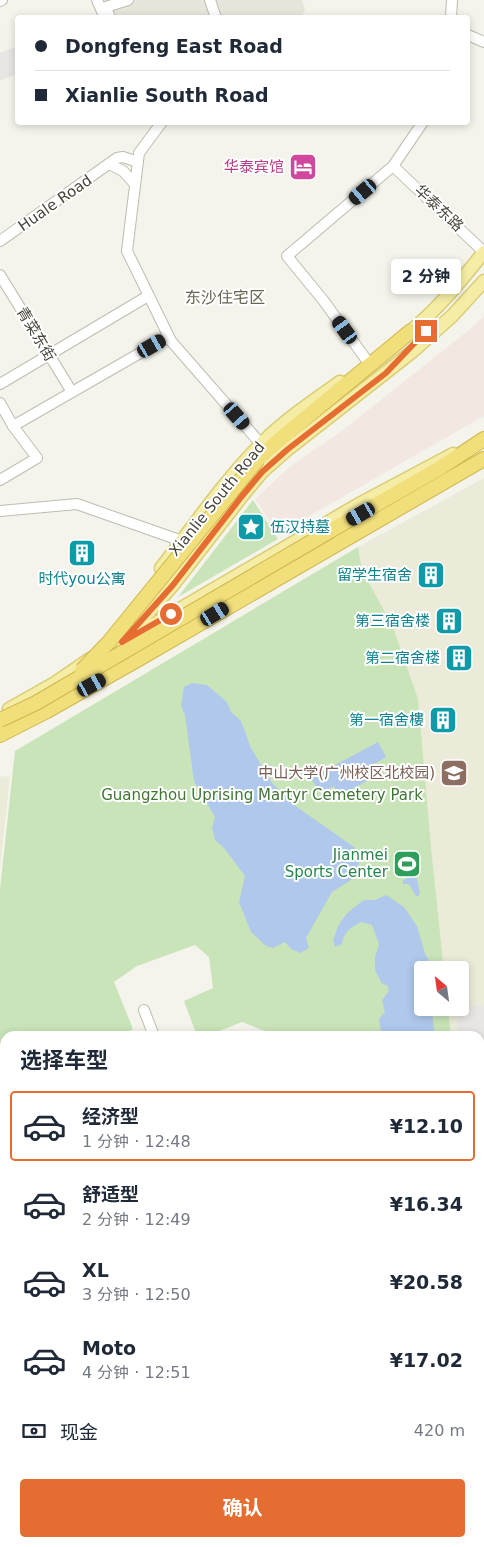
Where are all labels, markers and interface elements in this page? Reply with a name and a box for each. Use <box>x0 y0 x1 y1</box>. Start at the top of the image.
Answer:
text: Dongfeng East Road <box>65 35 283 57</box>
text: Xianlie South Road <box>65 84 269 106</box>
hotel icon: 华泰宾馆 <box>288 152 318 182</box>
place label: 华泰宾馆 <box>224 158 284 176</box>
street label: Huale Road <box>15 171 95 235</box>
car <box>346 177 379 207</box>
street label: 华泰东路 <box>411 181 467 235</box>
callout: 2 分钟 <box>391 258 461 294</box>
text: 2 分钟 <box>402 267 450 286</box>
district label: 东沙住宅区 <box>185 288 265 307</box>
street label: 青菜东街 <box>13 304 59 364</box>
car <box>330 313 359 347</box>
route end <box>415 320 437 342</box>
car <box>135 332 168 360</box>
car <box>221 400 252 432</box>
street label: Xianlie South Road <box>165 438 269 560</box>
car <box>344 500 377 528</box>
place icon: 伍汉持墓 <box>236 512 266 542</box>
place label: 伍汉持墓 <box>270 518 330 536</box>
building icon: 时代you公寓 <box>67 538 97 568</box>
building icon: 留学生宿舍 <box>416 560 446 590</box>
place label: 留学生宿舍 <box>337 566 412 584</box>
place label: 时代you公寓 <box>38 570 126 588</box>
car <box>198 600 231 628</box>
route start <box>160 603 182 625</box>
building icon: 第三宿舍楼 <box>434 606 464 636</box>
place label: 第三宿舍楼 <box>355 612 430 630</box>
building icon: 第二宿舍楼 <box>444 643 474 673</box>
place label: 第二宿舍楼 <box>365 649 440 667</box>
car <box>75 671 108 699</box>
building icon: 第一宿舍樓 <box>428 705 458 735</box>
place label: 第一宿舍樓 <box>349 711 424 729</box>
school or university icon: 中山大学(广州校区北校园) <box>439 758 469 788</box>
place label: 中山大学(广州校区北校园) <box>258 764 435 782</box>
park label: Guangzhou Uprising Martyr Cemetery Park <box>101 786 423 804</box>
place label: Jianmei Sports Center <box>285 846 389 881</box>
sports icon: Jianmei Sports Center <box>392 849 422 879</box>
north arrow <box>414 961 469 1016</box>
map controls <box>414 961 469 1016</box>
text: 选择车型 <box>20 1048 108 1073</box>
icon: car <box>22 1104 67 1149</box>
text: 经济型 <box>82 1105 139 1127</box>
text: ¥12.10 <box>390 1115 463 1137</box>
text: 1 分钟 · 12:48 <box>82 1132 191 1151</box>
icon: car <box>22 1182 67 1227</box>
text: 舒适型 <box>82 1183 139 1205</box>
text: ¥16.34 <box>390 1193 463 1215</box>
text: 2 分钟 · 12:49 <box>82 1210 191 1229</box>
text: XL <box>82 1259 109 1281</box>
icon: car <box>22 1260 67 1305</box>
text: ¥20.58 <box>390 1271 463 1293</box>
text: 3 分钟 · 12:50 <box>82 1285 191 1304</box>
text: Moto <box>82 1337 136 1359</box>
icon: car <box>22 1338 67 1383</box>
text: ¥17.02 <box>390 1349 463 1371</box>
text: 4 分钟 · 12:51 <box>82 1363 191 1382</box>
icon: cash <box>20 1417 48 1445</box>
text: 现金 <box>60 1421 98 1443</box>
text: 420 m <box>414 1421 465 1440</box>
button: 确认 <box>20 1479 465 1537</box>

